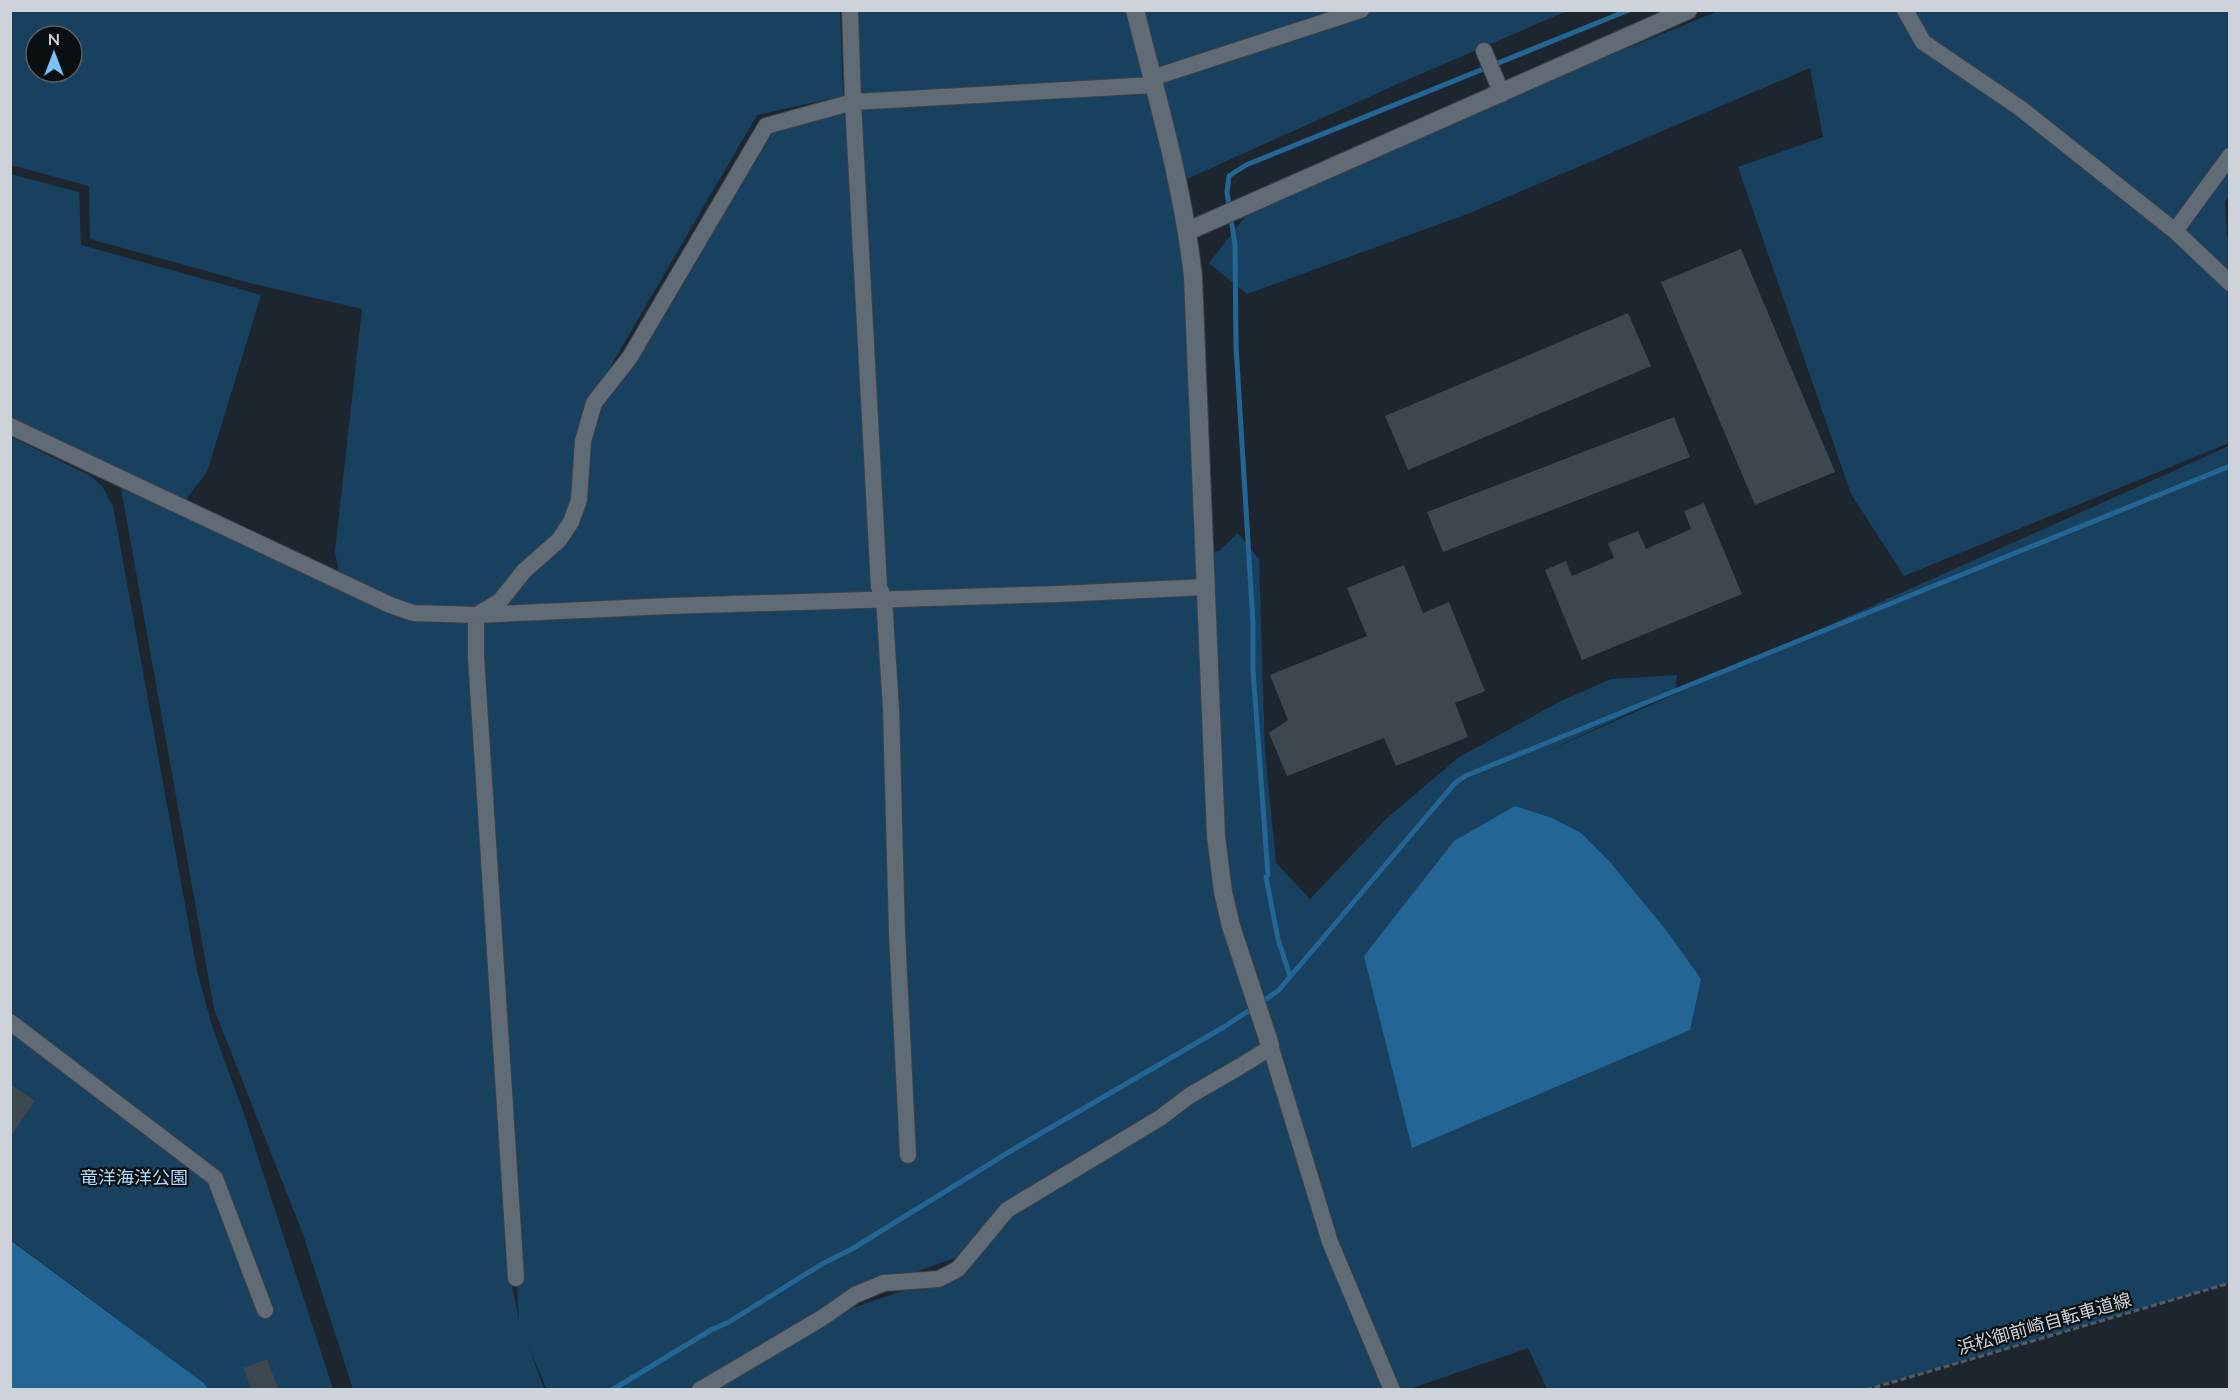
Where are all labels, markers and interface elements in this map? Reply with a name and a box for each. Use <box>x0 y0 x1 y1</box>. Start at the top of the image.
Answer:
north arrow <box>24 24 84 84</box>
text: N <box>48 29 60 48</box>
park label: 竜洋海洋公園 <box>80 1166 188 1188</box>
street label: 浜松御前崎自転車道線 <box>1954 1288 2134 1358</box>

